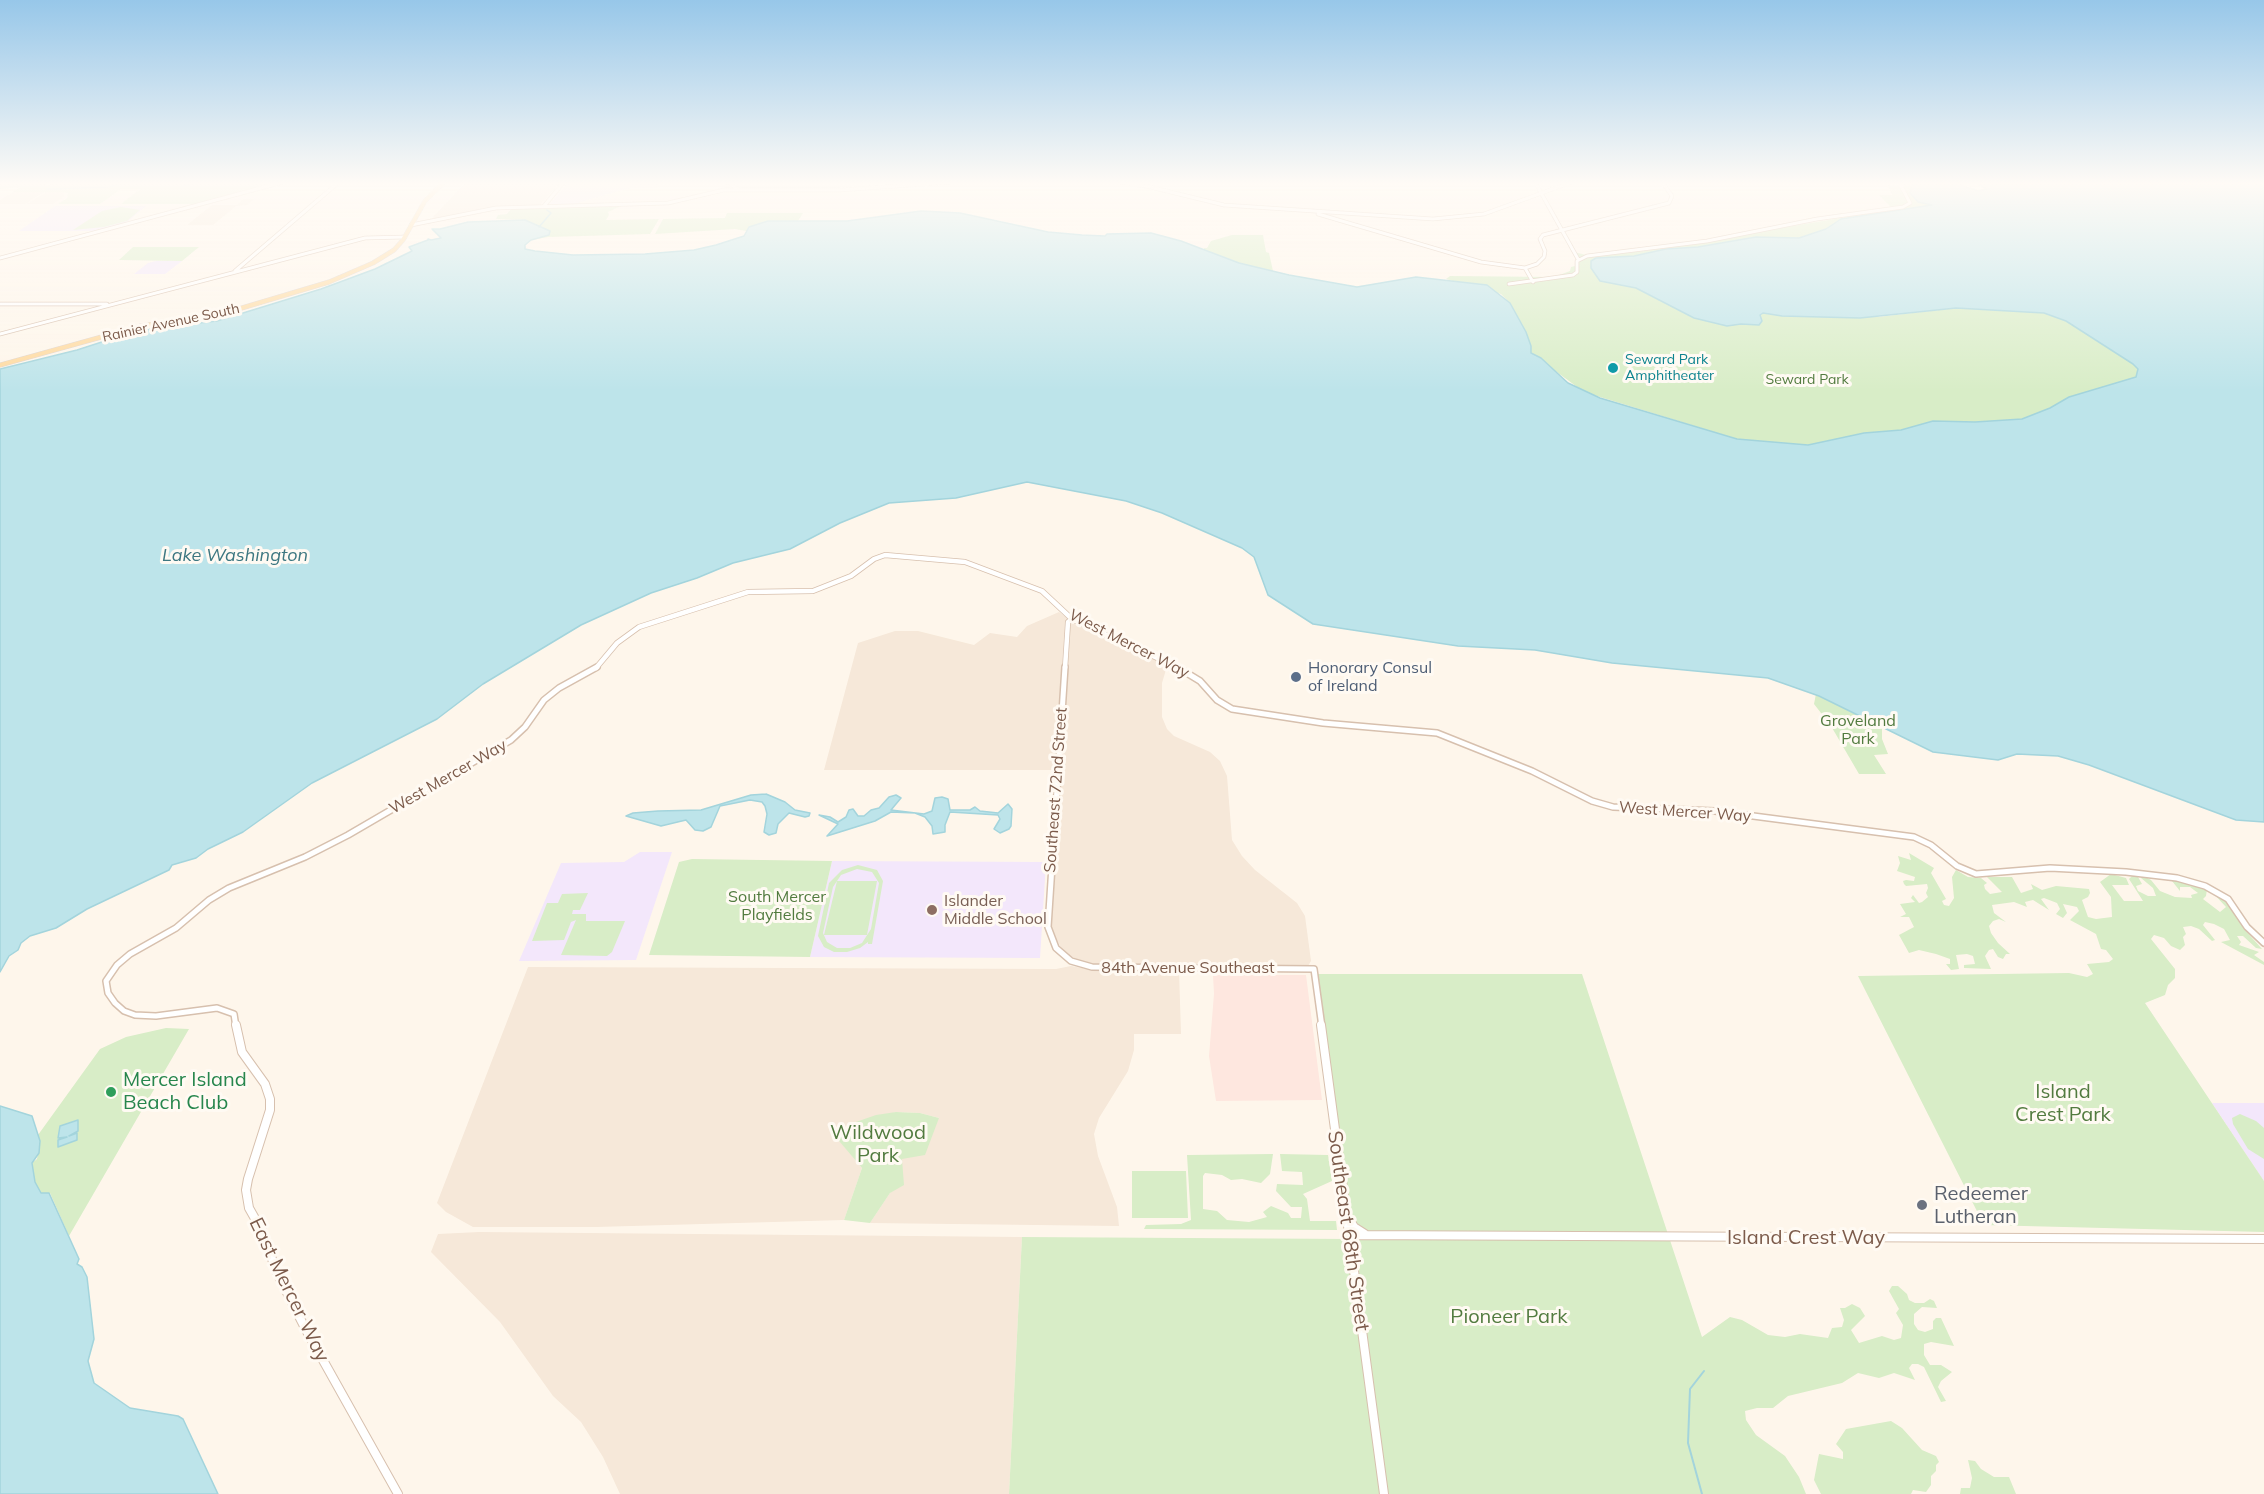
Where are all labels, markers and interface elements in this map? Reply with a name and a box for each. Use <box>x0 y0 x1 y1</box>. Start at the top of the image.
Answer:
street label: Rainier Avenue South <box>101 300 241 346</box>
place label: Seward Park Amphitheater <box>1625 352 1714 384</box>
marker: Seward Park Amphitheater <box>1606 361 1620 375</box>
park label: Seward Park <box>1765 372 1849 388</box>
water label: Lake Washington <box>162 545 308 567</box>
street label: West Mercer Way <box>1066 605 1192 683</box>
place label: Honorary Consul of Ireland <box>1308 658 1432 696</box>
marker: Honorary Consul of Ireland <box>1289 670 1303 684</box>
street label: Southeast 72nd Street <box>1041 707 1071 873</box>
park label: Groveland Park <box>1820 711 1896 749</box>
street label: West Mercer Way <box>386 736 510 818</box>
street label: West Mercer Way <box>1618 798 1752 826</box>
park label: South Mercer Playfields <box>728 887 826 925</box>
place label: Islander Middle School <box>944 891 1047 929</box>
marker: Islander Middle School <box>925 903 939 917</box>
street label: 84th Avenue Southeast <box>1101 958 1275 978</box>
place label: Mercer Island Beach Club <box>123 1068 247 1115</box>
park label: Island Crest Park <box>2015 1080 2111 1127</box>
marker: Mercer Island Beach Club <box>104 1085 118 1099</box>
park label: Wildwood Park <box>830 1121 926 1168</box>
street label: Southeast 68th Street <box>1322 1129 1374 1333</box>
place label: Redeemer Lutheran <box>1934 1182 2028 1229</box>
marker: Redeemer Lutheran <box>1915 1198 1929 1212</box>
street label: East Mercer Way <box>244 1214 334 1366</box>
street label: Island Crest Way <box>1727 1226 1885 1250</box>
park label: Pioneer Park <box>1450 1305 1568 1329</box>

